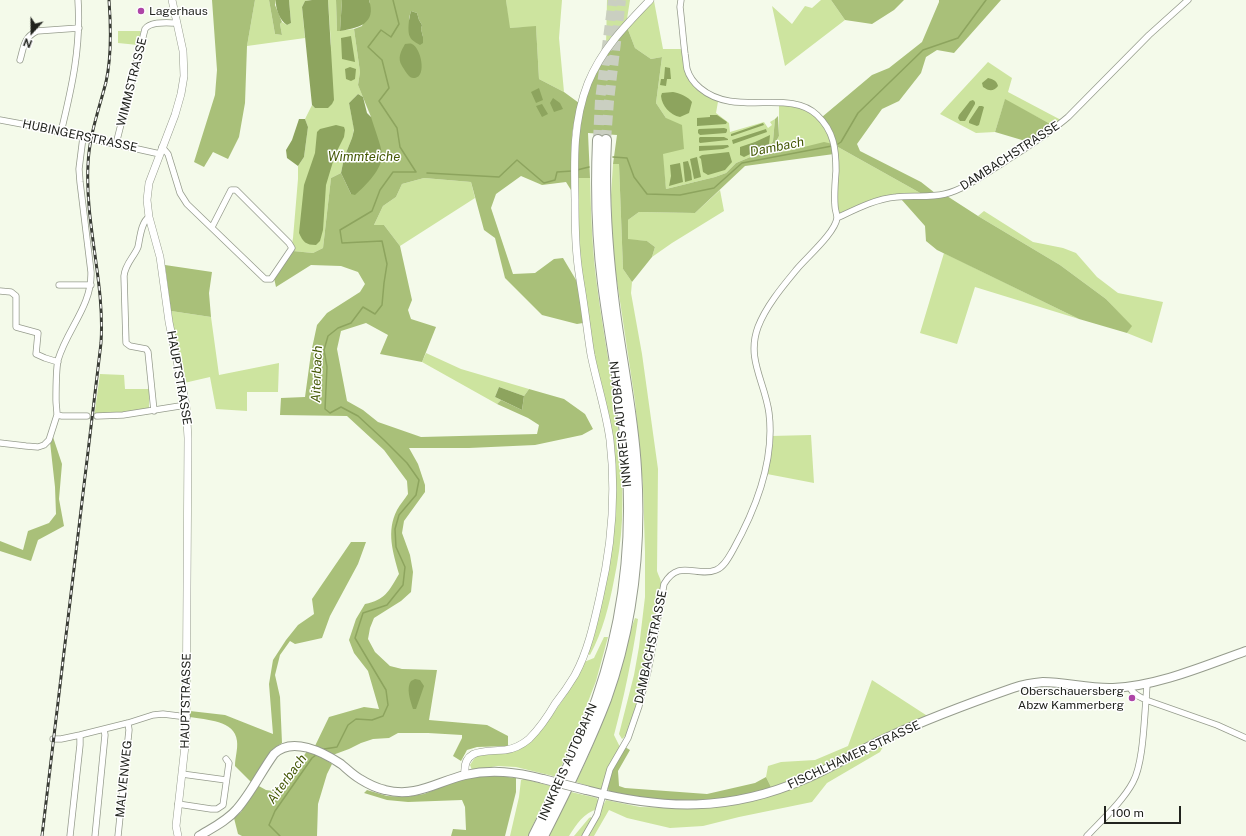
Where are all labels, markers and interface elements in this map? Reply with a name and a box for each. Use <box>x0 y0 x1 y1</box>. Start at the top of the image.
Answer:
place label: Lagerhaus <box>149 4 208 18</box>
marker: Lagerhaus <box>136 6 146 16</box>
north arrow <box>12 12 52 52</box>
text: N <box>22 36 34 50</box>
street label: WIMMSTRASSE <box>114 36 150 128</box>
street label: HUBINGERSTRASSE <box>21 117 139 155</box>
street label: DAMBACHSTRASSE <box>958 118 1062 194</box>
water label: Dambach <box>749 134 805 160</box>
water label: Wimmteiche <box>328 149 400 165</box>
street label: HAUPTSTRASSE <box>164 330 194 426</box>
water label: Aiterbach <box>308 345 326 403</box>
street label: INNKREIS AUTOBAHN <box>607 360 635 488</box>
street label: DAMBACHSTRASSE <box>632 589 670 705</box>
street label: HAUPTSTRASSE <box>178 653 194 749</box>
place label: Oberschauersberg Abzw Kammerberg <box>1018 684 1124 712</box>
marker: Oberschauersberg Abzw Kammerberg <box>1127 693 1137 703</box>
street label: INNKREIS AUTOBAHN <box>536 701 600 823</box>
street label: FISCHLHAMER STRASSE <box>785 718 923 792</box>
street label: MALVENWEG <box>113 740 135 818</box>
water label: Aiterbach <box>264 751 310 807</box>
scale bar <box>1106 798 1183 824</box>
text: 100 m <box>1111 806 1144 820</box>

